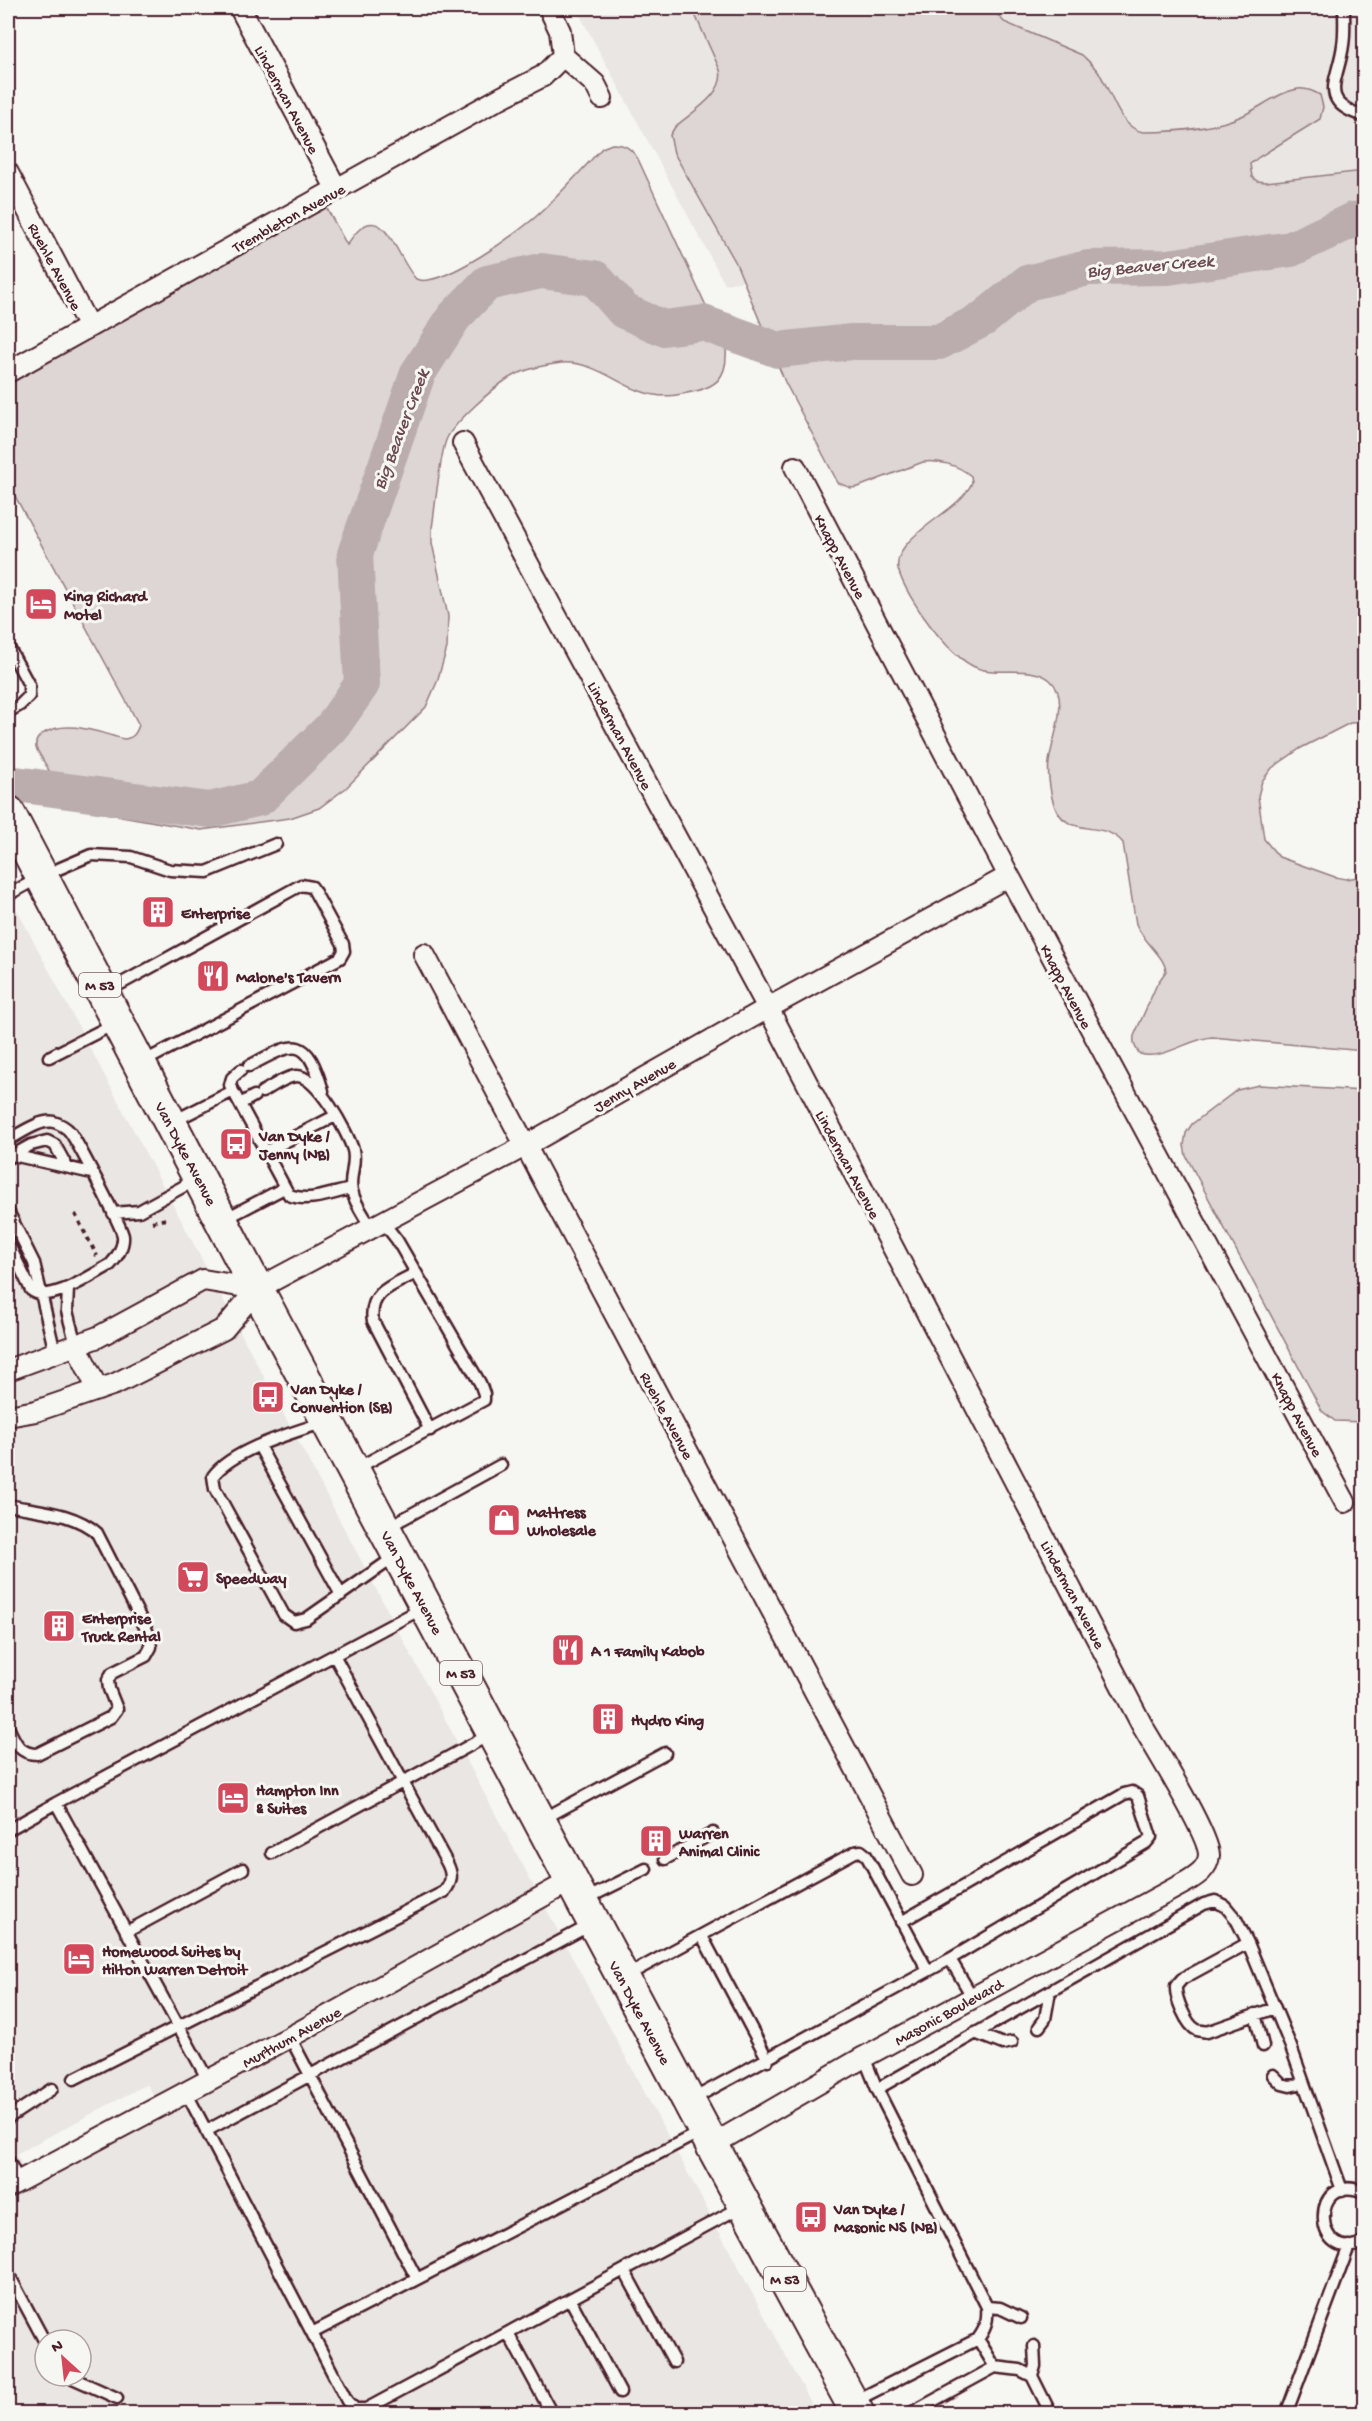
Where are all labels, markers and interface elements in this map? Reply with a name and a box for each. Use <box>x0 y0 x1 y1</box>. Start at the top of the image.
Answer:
street label: Linderman Avenue <box>248 43 322 159</box>
street label: Trembleton Avenue <box>229 181 350 259</box>
street label: Ruehle Avenue <box>22 221 84 315</box>
water label: Big Beaver Creek <box>1086 251 1216 283</box>
water label: Big Beaver Creek <box>370 365 436 493</box>
street label: Knapp Avenue <box>808 512 868 604</box>
hotel icon: King Richard Motel <box>23 586 59 622</box>
place label: King Richard Motel <box>63 589 148 626</box>
street label: Linderman Avenue <box>581 679 655 795</box>
building icon: Enterprise <box>140 894 176 930</box>
place label: Enterprise <box>181 906 251 925</box>
street label: Knapp Avenue <box>1034 942 1094 1034</box>
restaurant icon: Malone's Tavern <box>195 958 231 994</box>
place label: Malone's Tavern <box>236 970 341 989</box>
road number: M 53 <box>79 973 121 997</box>
street label: Jenny Avenue <box>591 1056 681 1118</box>
street label: Van Dyke Avenue <box>148 1099 220 1210</box>
street label: Linderman Avenue <box>809 1108 883 1224</box>
bus stop icon: Van Dyke / Jenny (NB) <box>218 1126 254 1162</box>
place label: Van Dyke / Jenny (NB) <box>258 1129 331 1166</box>
street label: Ruehle Avenue <box>634 1370 696 1464</box>
street label: Knapp Avenue <box>1265 1370 1325 1462</box>
bus stop icon: Van Dyke / Convention (SB) <box>250 1379 286 1415</box>
place label: Van Dyke / Convention (SB) <box>290 1382 393 1419</box>
shop icon: Mattress Wholesale <box>486 1502 522 1538</box>
place label: Mattress Wholesale <box>526 1505 597 1542</box>
street label: Van Dyke Avenue <box>374 1528 446 1639</box>
street label: Linderman Avenue <box>1034 1538 1108 1654</box>
supermarket icon: Speedway <box>175 1559 211 1595</box>
place label: Speedway <box>216 1571 286 1590</box>
building icon: Enterprise Truck Rental <box>41 1608 77 1644</box>
place label: Enterprise Truck Rental <box>80 1611 161 1648</box>
restaurant icon: A 1 Family Kabob <box>550 1632 586 1668</box>
place label: A 1 Family Kabob <box>590 1644 705 1663</box>
road number: M 53 <box>440 1661 482 1685</box>
building icon: Hydro King <box>590 1701 626 1737</box>
place label: Hydro King <box>631 1713 704 1732</box>
hotel icon: Hampton Inn & Suites <box>215 1780 251 1816</box>
place label: Hampton Inn & Suites <box>256 1783 339 1820</box>
building icon: Warren Animal Clinic <box>638 1823 674 1859</box>
place label: Warren Animal Clinic <box>678 1826 761 1863</box>
hotel icon: Homewood Suites by Hilton Warren Detroit <box>61 1941 97 1977</box>
place label: Homewood Suites by Hilton Warren Detroit <box>102 1944 248 1981</box>
street label: Van Dyke Avenue <box>602 1958 674 2069</box>
street label: Masonic Boulevard <box>892 1976 1009 2052</box>
street label: Murthum Avenue <box>240 2004 346 2074</box>
bus stop icon: Van Dyke / Masonic NS (NB) <box>793 2199 829 2235</box>
place label: Van Dyke / Masonic NS (NB) <box>833 2202 938 2239</box>
road number: M 53 <box>764 2267 806 2291</box>
north arrow <box>33 2328 93 2388</box>
text: N <box>49 2337 67 2359</box>

